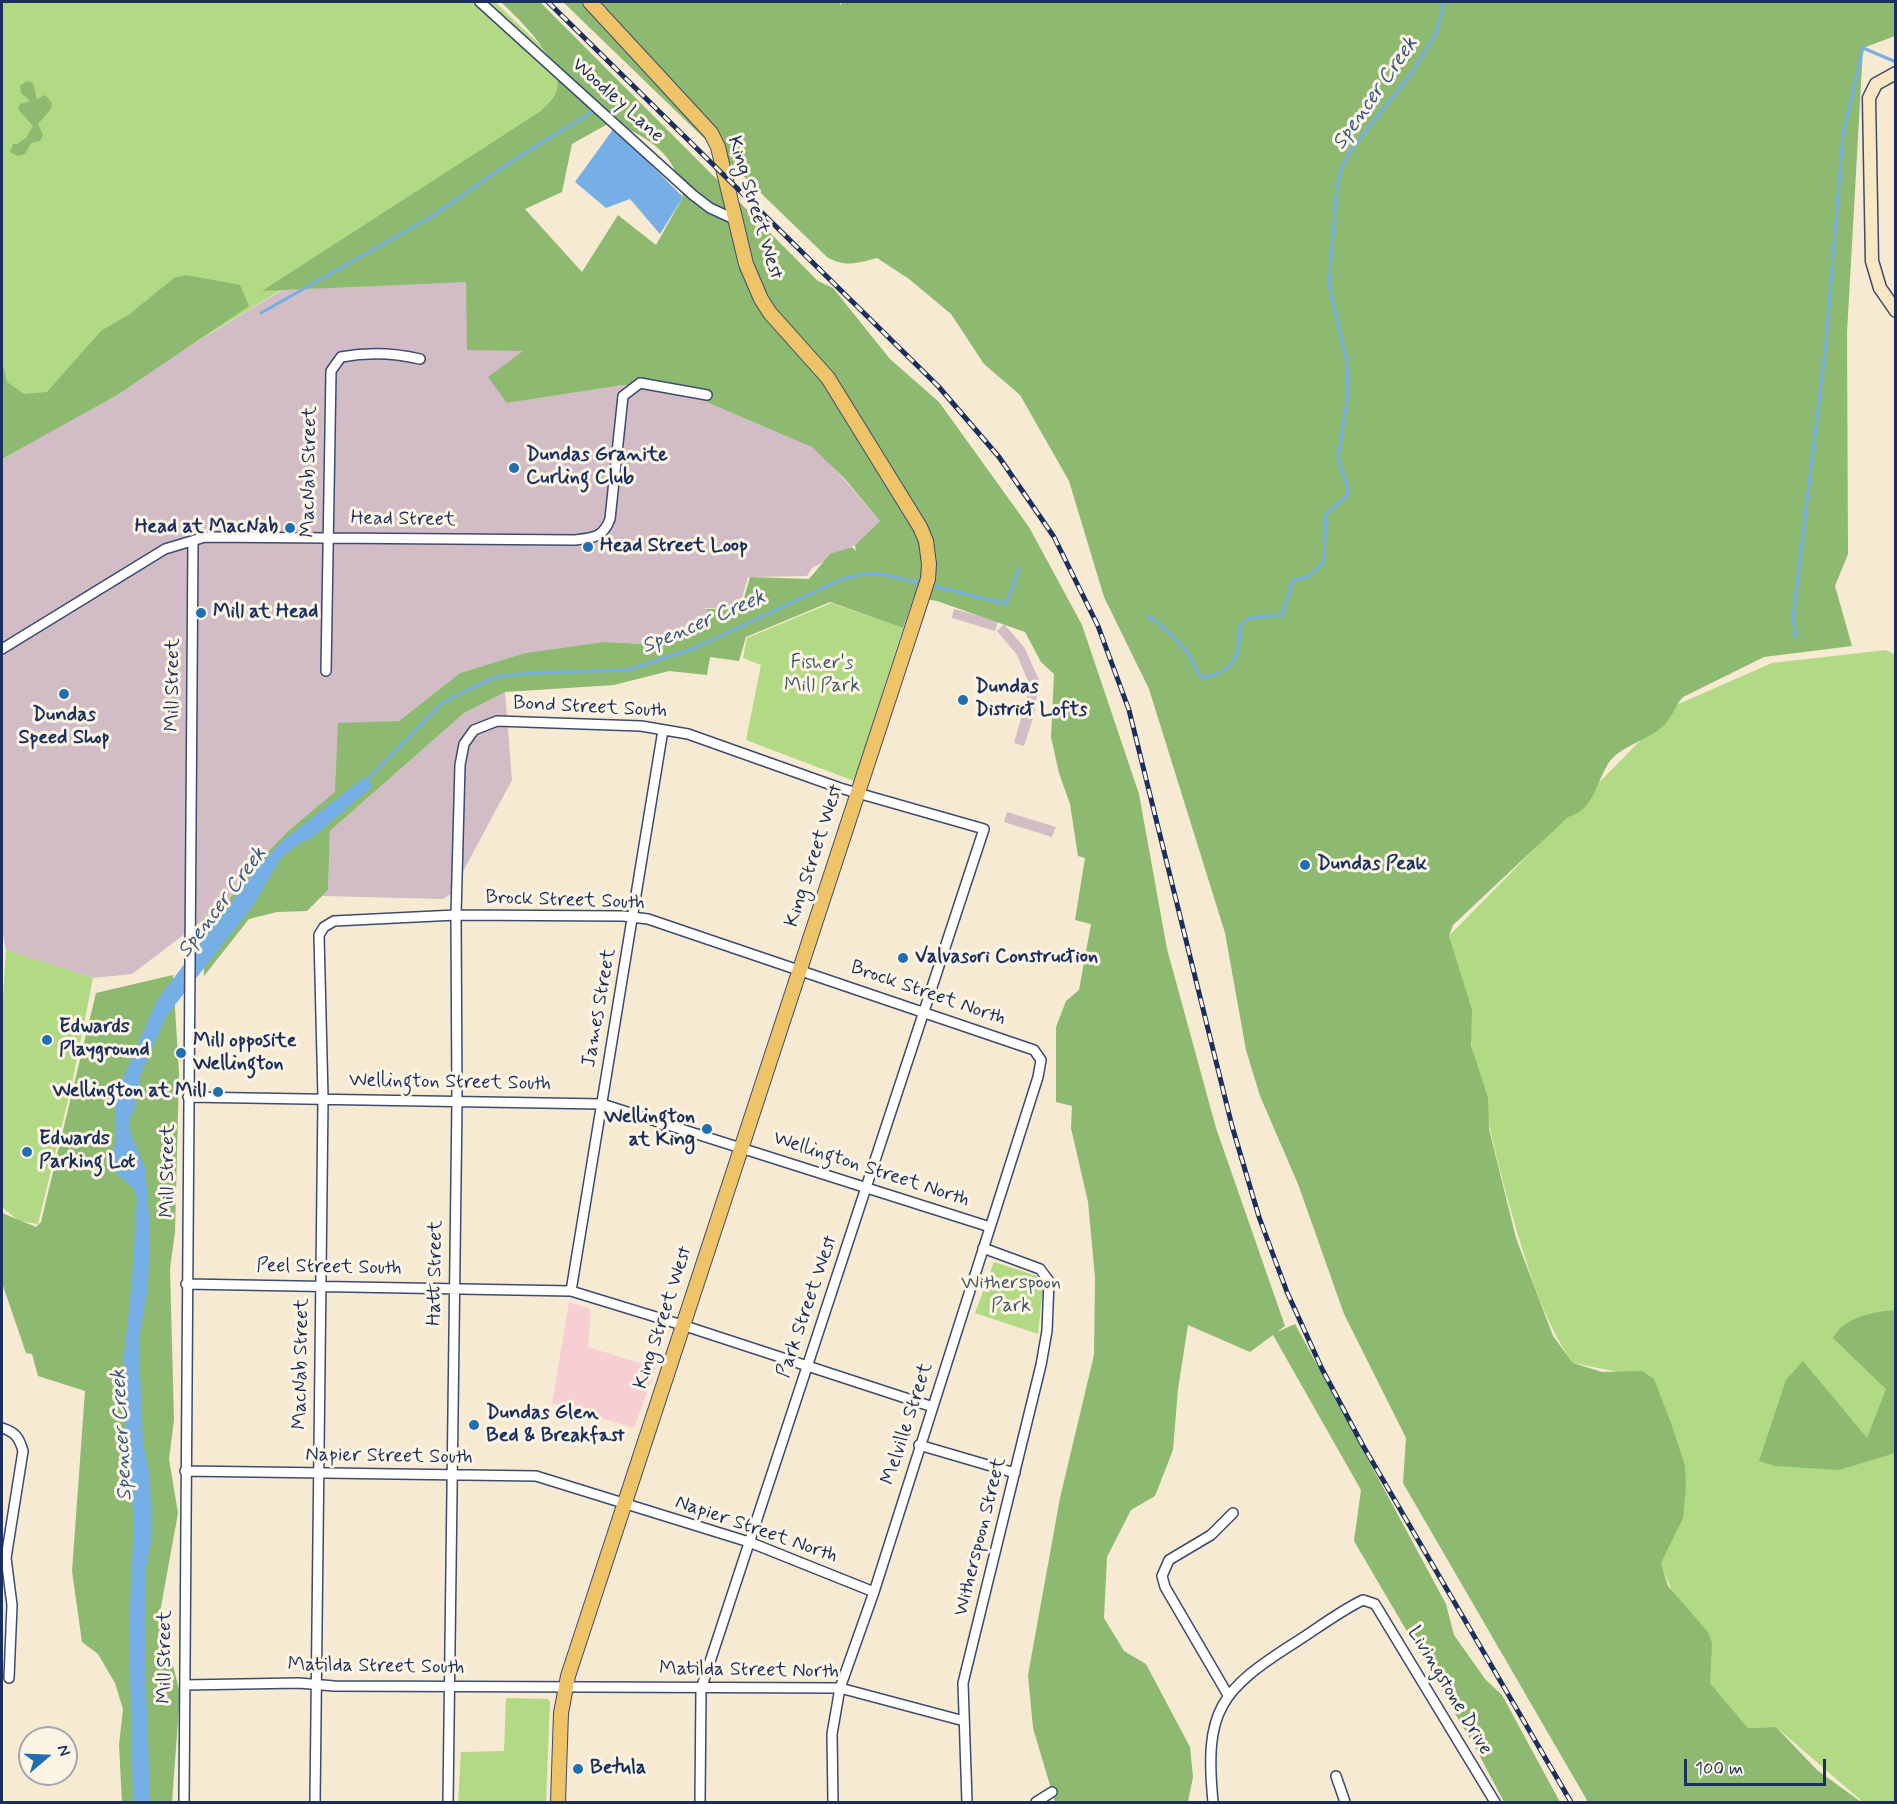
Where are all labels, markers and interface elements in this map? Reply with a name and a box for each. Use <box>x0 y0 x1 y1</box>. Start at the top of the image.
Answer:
water label: Spencer Creek <box>1328 33 1424 155</box>
street label: Woodley Lane <box>566 53 668 149</box>
street label: King Street West <box>721 133 787 283</box>
street label: MacNab Street <box>297 406 323 538</box>
place label: Dundas Granite Curling Club <box>526 444 668 491</box>
marker: Dundas Granite Curling Club <box>507 461 521 475</box>
street label: Head Street <box>350 507 456 533</box>
place label: Head at MacNab <box>135 516 278 540</box>
marker: Head at MacNab <box>283 521 297 535</box>
place label: Head Street Loop <box>600 535 748 559</box>
marker: Head Street Loop <box>581 540 595 554</box>
water label: Spencer Creek <box>638 586 770 660</box>
place label: Mill at Head <box>213 601 318 625</box>
marker: Mill at Head <box>194 606 208 620</box>
street label: Mill Street <box>162 638 186 732</box>
park label: Fisher's Mill Park <box>784 652 860 699</box>
place label: Dundas District Lofts <box>975 676 1087 723</box>
marker: Dundas Speed Shop <box>57 687 71 701</box>
street label: Bond Street South <box>512 692 668 724</box>
marker: Dundas District Lofts <box>956 693 970 707</box>
place label: Dundas Speed Shop <box>18 704 110 751</box>
street label: King Street West <box>781 782 849 930</box>
water label: Spencer Creek <box>173 843 273 963</box>
place label: Dundas Peak <box>1317 853 1427 877</box>
marker: Dundas Peak <box>1298 858 1312 872</box>
street label: Brock Street South <box>485 886 645 916</box>
place label: Valvasori Construction <box>915 946 1098 970</box>
street label: James Street <box>578 947 622 1069</box>
marker: Valvasori Construction <box>896 951 910 965</box>
street label: Brock Street North <box>847 956 1009 1032</box>
place label: Edwards Playground <box>59 1016 150 1063</box>
place label: Mill opposite Wellington <box>193 1030 297 1077</box>
marker: Edwards Playground <box>40 1033 54 1047</box>
marker: Mill opposite Wellington <box>174 1046 188 1060</box>
street label: Wellington Street South <box>349 1069 551 1097</box>
place label: Wellington at Mill <box>52 1080 206 1104</box>
marker: Wellington at Mill <box>211 1085 225 1099</box>
place label: Wellington at King <box>604 1106 695 1153</box>
marker: Wellington at King <box>700 1122 714 1136</box>
street label: Mill Street <box>157 1124 181 1218</box>
street label: Wellington Street North <box>770 1127 972 1213</box>
place label: Edwards Parking Lot <box>39 1128 135 1175</box>
marker: Edwards Parking Lot <box>20 1145 34 1159</box>
street label: Hatt Street <box>423 1220 449 1326</box>
street label: Park Street West <box>772 1233 844 1381</box>
street label: King Street West <box>630 1244 698 1392</box>
street label: Peel Street South <box>256 1255 402 1281</box>
park label: Witherspoon Park <box>961 1272 1061 1319</box>
street label: MacNab Street <box>289 1298 315 1430</box>
street label: Melville Street <box>877 1360 939 1488</box>
water label: Spencer Creek <box>107 1368 139 1502</box>
place label: Dundas Glen Bed & Breakfast <box>486 1402 624 1449</box>
marker: Dundas Glen Bed & Breakfast <box>467 1418 481 1432</box>
street label: Napier Street South <box>305 1444 473 1470</box>
street label: Witherspoon Street <box>950 1455 1012 1619</box>
street label: Napier Street North <box>672 1491 840 1569</box>
street label: Mill Street <box>154 1610 178 1704</box>
street label: Livingstone Drive <box>1401 1622 1497 1760</box>
street label: Matilda Street South <box>287 1653 465 1681</box>
street label: Matilda Street North <box>659 1657 839 1685</box>
north arrow <box>18 1726 78 1786</box>
text: N <box>52 1742 75 1759</box>
scale bar <box>1687 1747 1830 1785</box>
place label: Betula <box>590 1757 646 1781</box>
text: 100 m <box>1695 1757 1743 1781</box>
marker: Betula <box>571 1762 585 1776</box>

